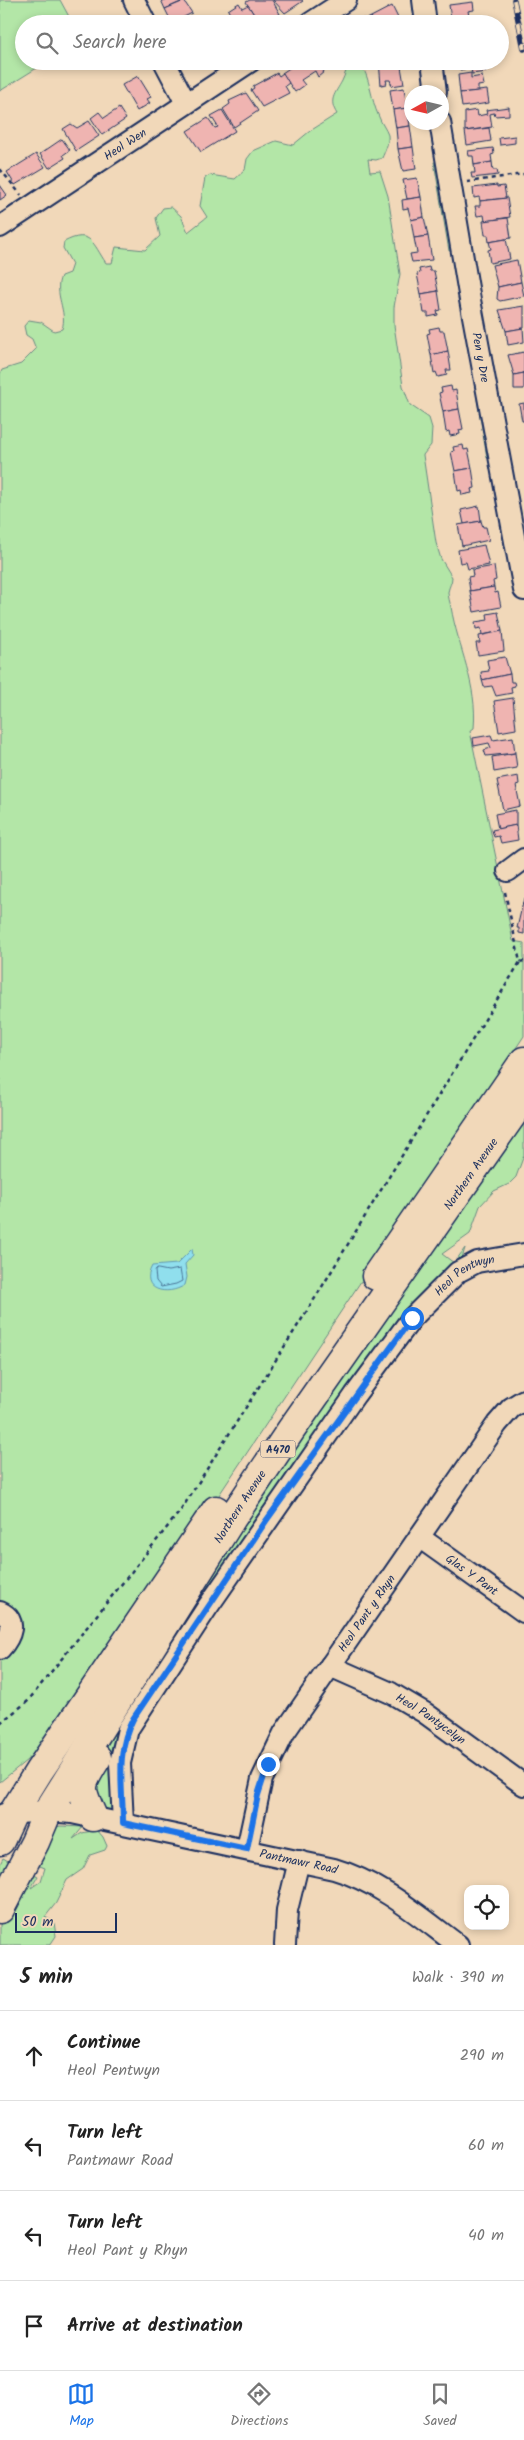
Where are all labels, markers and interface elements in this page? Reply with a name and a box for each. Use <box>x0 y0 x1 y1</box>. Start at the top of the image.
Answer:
search box <box>15 15 509 70</box>
text: Search here <box>73 28 167 58</box>
icon: search <box>33 29 61 57</box>
north arrow <box>404 85 449 130</box>
street label: Heol Wen <box>100 124 151 166</box>
street label: Pen y Dre <box>466 331 494 385</box>
street label: Northern Avenue <box>439 1134 504 1214</box>
street label: Heol Pentwyn <box>430 1250 496 1301</box>
route start <box>401 1307 424 1330</box>
road number: A470 <box>260 1440 296 1458</box>
street label: Northern Avenue <box>209 1466 272 1547</box>
street label: Glas Y Pant <box>441 1550 502 1601</box>
street label: Heol Pant y Rhyn <box>333 1571 400 1656</box>
street label: Heol Pantycelyn <box>392 1689 470 1750</box>
route end <box>257 1753 280 1776</box>
street label: Pantmawr Road <box>258 1844 341 1880</box>
map controls <box>464 1885 509 1930</box>
button: locate <box>464 1885 509 1930</box>
scale bar <box>15 1910 118 1933</box>
text: 50 m <box>22 1911 53 1933</box>
text: 5 min <box>20 1961 73 1994</box>
text: Walk · 390 m <box>412 1965 504 1990</box>
text: Continue <box>67 2028 140 2058</box>
icon: ahead <box>20 2042 48 2070</box>
text: 290 m <box>460 2043 504 2068</box>
text: Heol Pentwyn <box>67 2058 160 2083</box>
text: Turn left <box>67 2118 142 2148</box>
icon: left <box>20 2132 48 2160</box>
text: 60 m <box>468 2133 504 2158</box>
text: Pantmawr Road <box>67 2148 173 2173</box>
text: Turn left <box>67 2208 142 2238</box>
icon: left <box>20 2222 48 2250</box>
text: 40 m <box>468 2223 504 2248</box>
text: Heol Pant y Rhyn <box>67 2238 188 2263</box>
text: Arrive at destination <box>67 2311 243 2341</box>
icon: arrive <box>20 2312 48 2340</box>
tab: Map <box>67 2380 95 2432</box>
tab: Directions <box>230 2380 288 2432</box>
tab: Saved <box>423 2380 457 2432</box>

